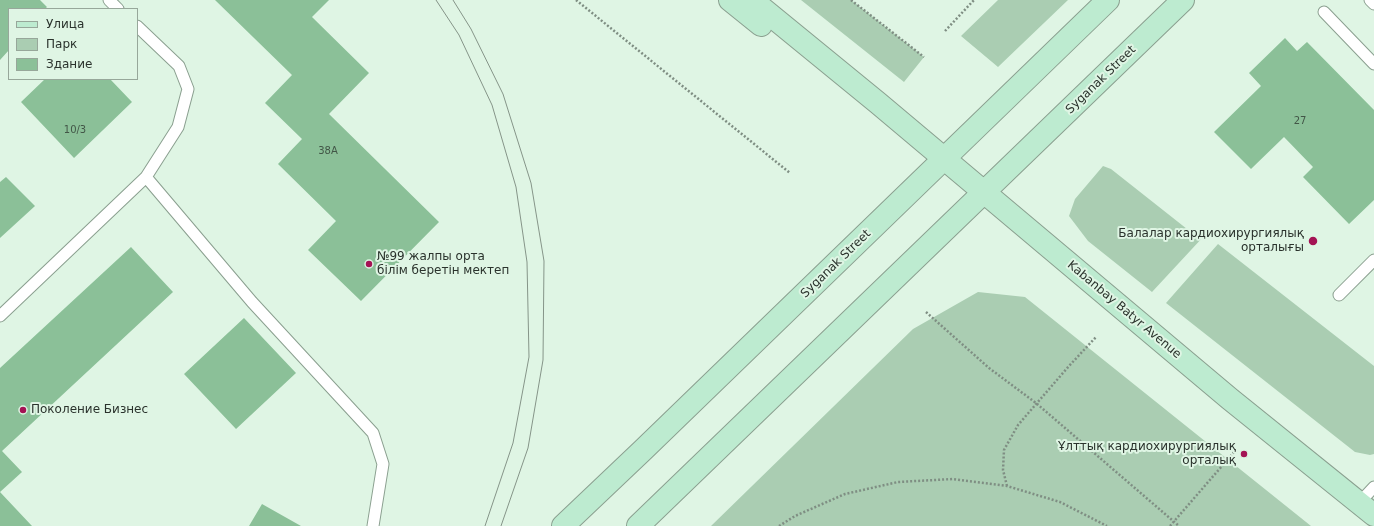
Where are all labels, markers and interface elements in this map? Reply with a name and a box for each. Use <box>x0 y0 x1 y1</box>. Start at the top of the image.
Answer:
legend <box>8 8 138 80</box>
text: Улица <box>46 17 84 31</box>
text: Парк <box>46 37 77 51</box>
street label: Syganak Street <box>1063 43 1139 117</box>
text: Здание <box>46 57 92 71</box>
house number: 27 <box>1294 115 1306 127</box>
house number: 10/3 <box>64 124 86 136</box>
house number: 38А <box>318 145 338 157</box>
street label: Syganak Street <box>798 227 874 301</box>
place label: Балалар кардиохирургиялық орталығы <box>1118 227 1304 255</box>
marker: Балалар кардиохирургиялық орталығы <box>1307 235 1319 247</box>
place label: №99 жалпы орта білім беретін мектеп <box>377 250 509 278</box>
street label: Kabanbay Batyr Avenue <box>1064 258 1184 362</box>
marker: №99 жалпы орта білім беретін мектеп <box>364 259 374 269</box>
place label: Поколение Бизнес <box>31 403 148 417</box>
marker: Поколение Бизнес <box>18 405 28 415</box>
place label: Ұлттық кардиохирургиялық орталық <box>1058 440 1236 468</box>
marker: Ұлттық кардиохирургиялық орталық <box>1239 449 1249 459</box>

